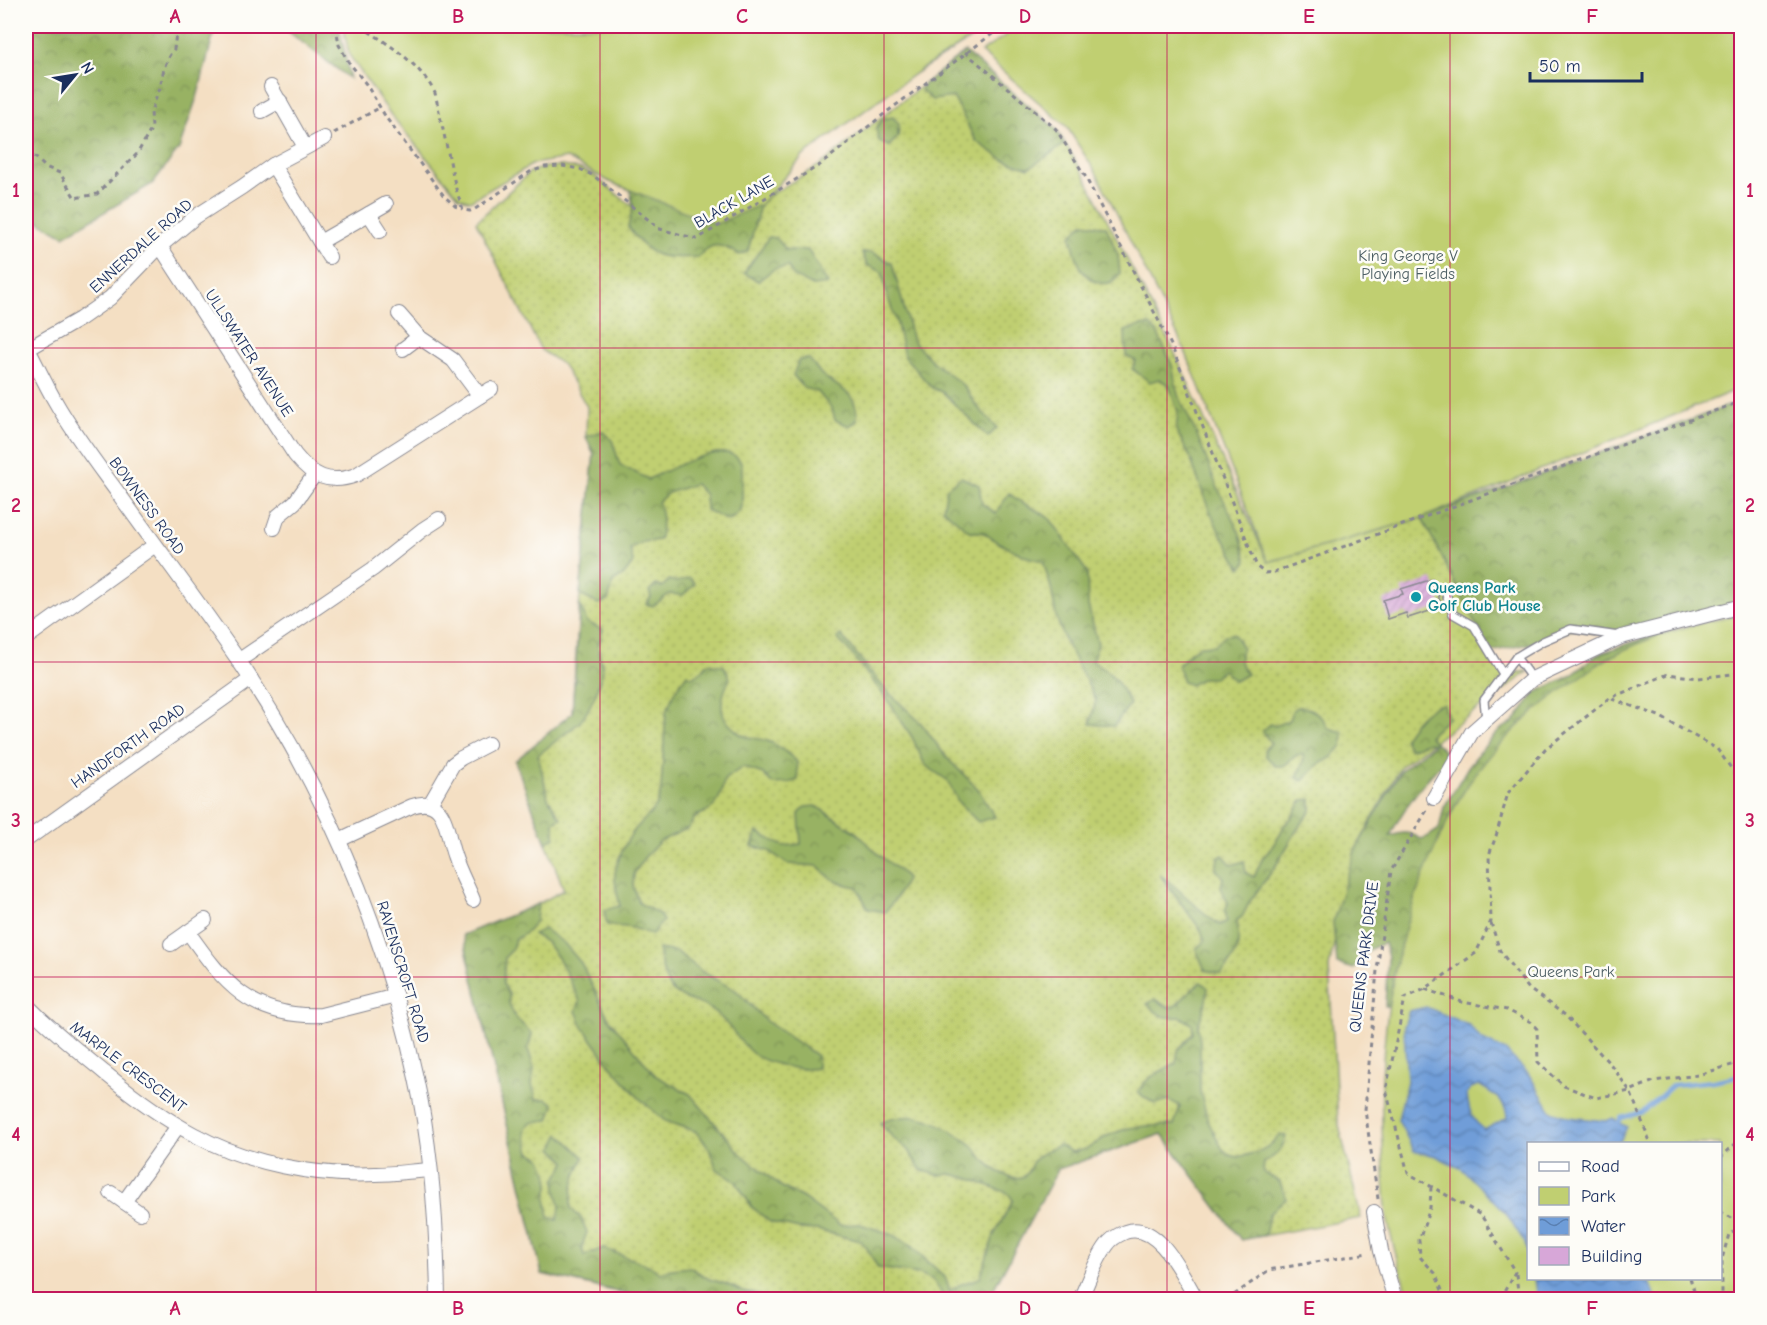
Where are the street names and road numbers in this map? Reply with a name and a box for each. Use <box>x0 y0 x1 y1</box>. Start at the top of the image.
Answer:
street label: BLACK LANE <box>691 172 777 232</box>
street label: ENNERDALE ROAD <box>86 195 196 297</box>
street label: ULLSWATER AVENUE <box>201 286 297 420</box>
street label: BOWNESS ROAD <box>106 454 188 558</box>
street label: HANDFORTH ROAD <box>68 700 188 792</box>
street label: QUEENS PARK DRIVE <box>1346 880 1382 1033</box>
street label: RAVENSCROFT ROAD <box>373 899 433 1045</box>
street label: MARPLE CRESCENT <box>67 1018 190 1117</box>

